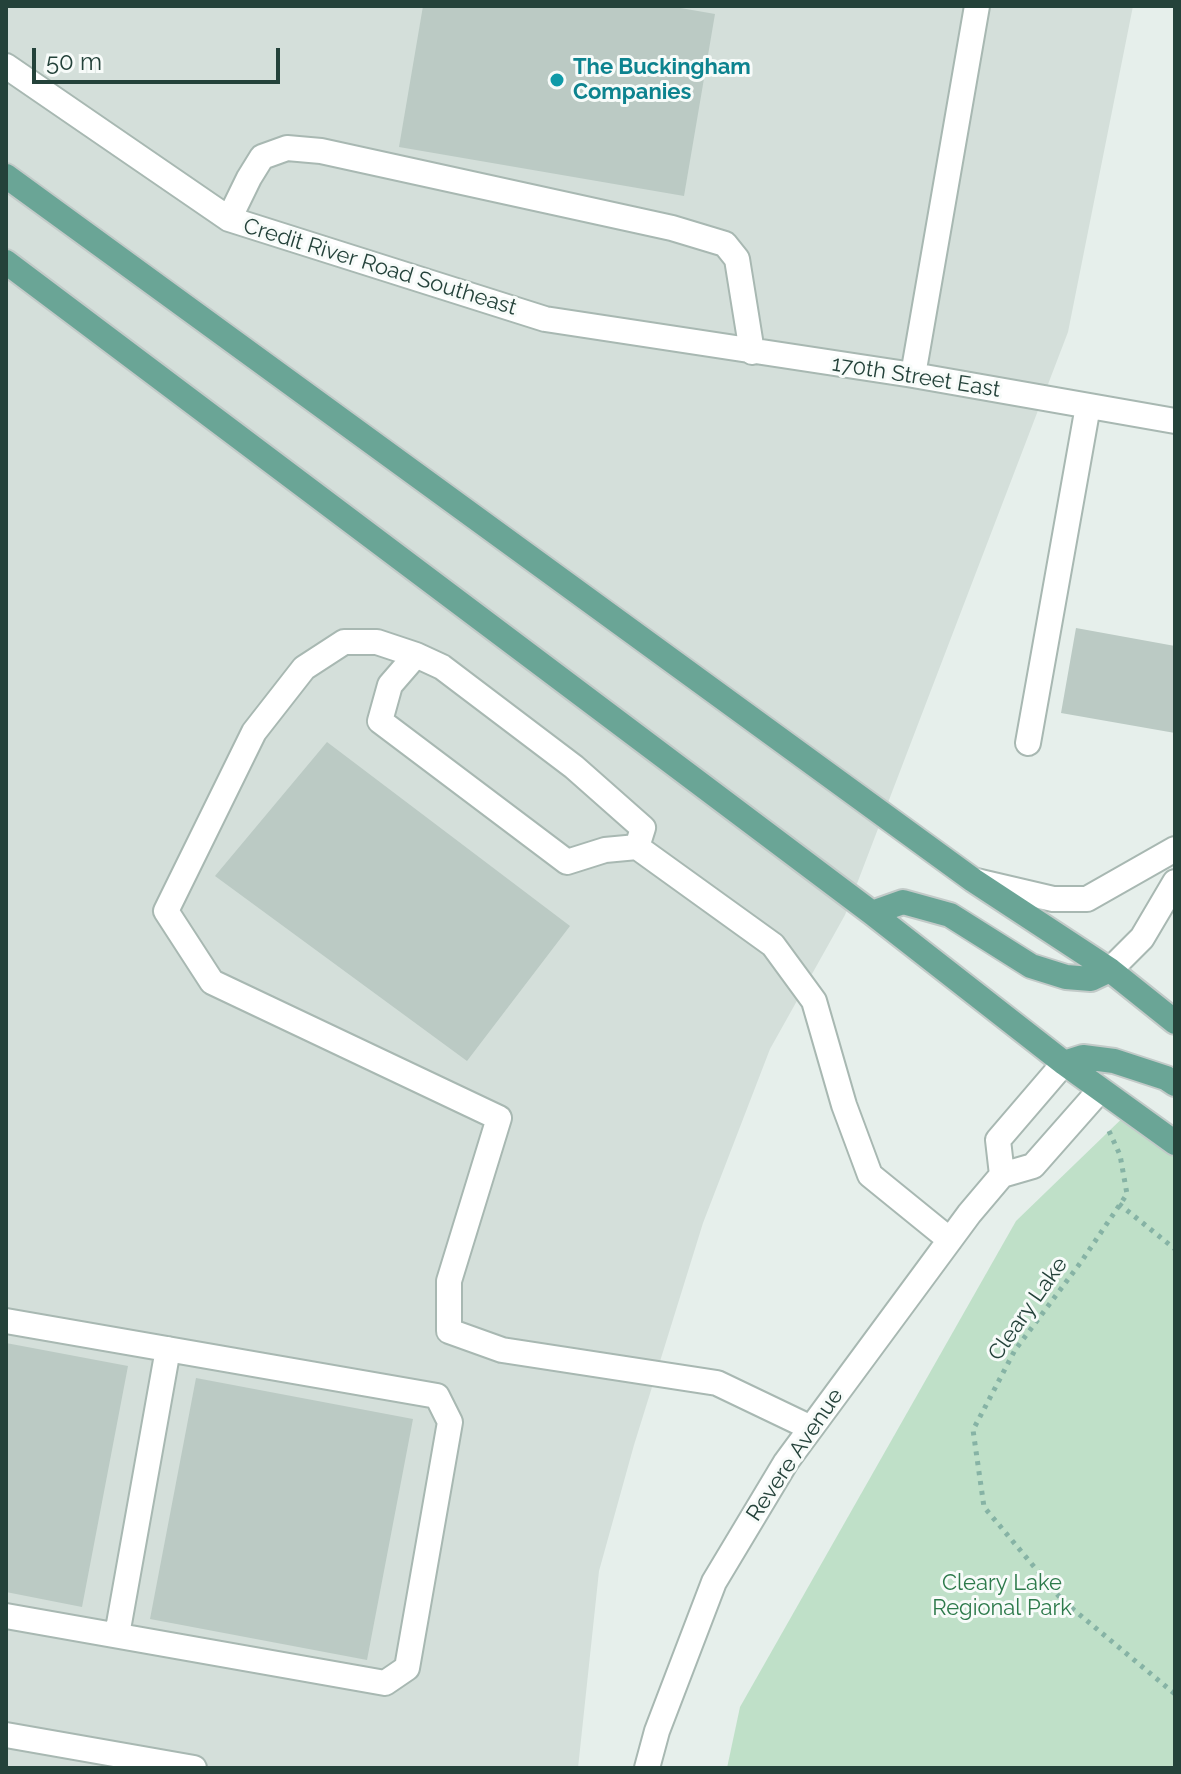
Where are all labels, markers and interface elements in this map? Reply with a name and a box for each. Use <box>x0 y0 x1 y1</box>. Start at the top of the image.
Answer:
scale bar <box>36 32 284 82</box>
text: 50 m <box>46 47 102 76</box>
place label: The Buckingham Companies <box>573 54 751 106</box>
marker: The Buckingham Companies <box>548 71 566 89</box>
street label: Credit River Road Southeast <box>240 213 520 321</box>
street label: 170th Street East <box>830 351 1002 403</box>
street label: Cleary Lake <box>983 1252 1073 1366</box>
street label: Revere Avenue <box>741 1384 849 1526</box>
park label: Cleary Lake Regional Park <box>932 1570 1072 1622</box>

